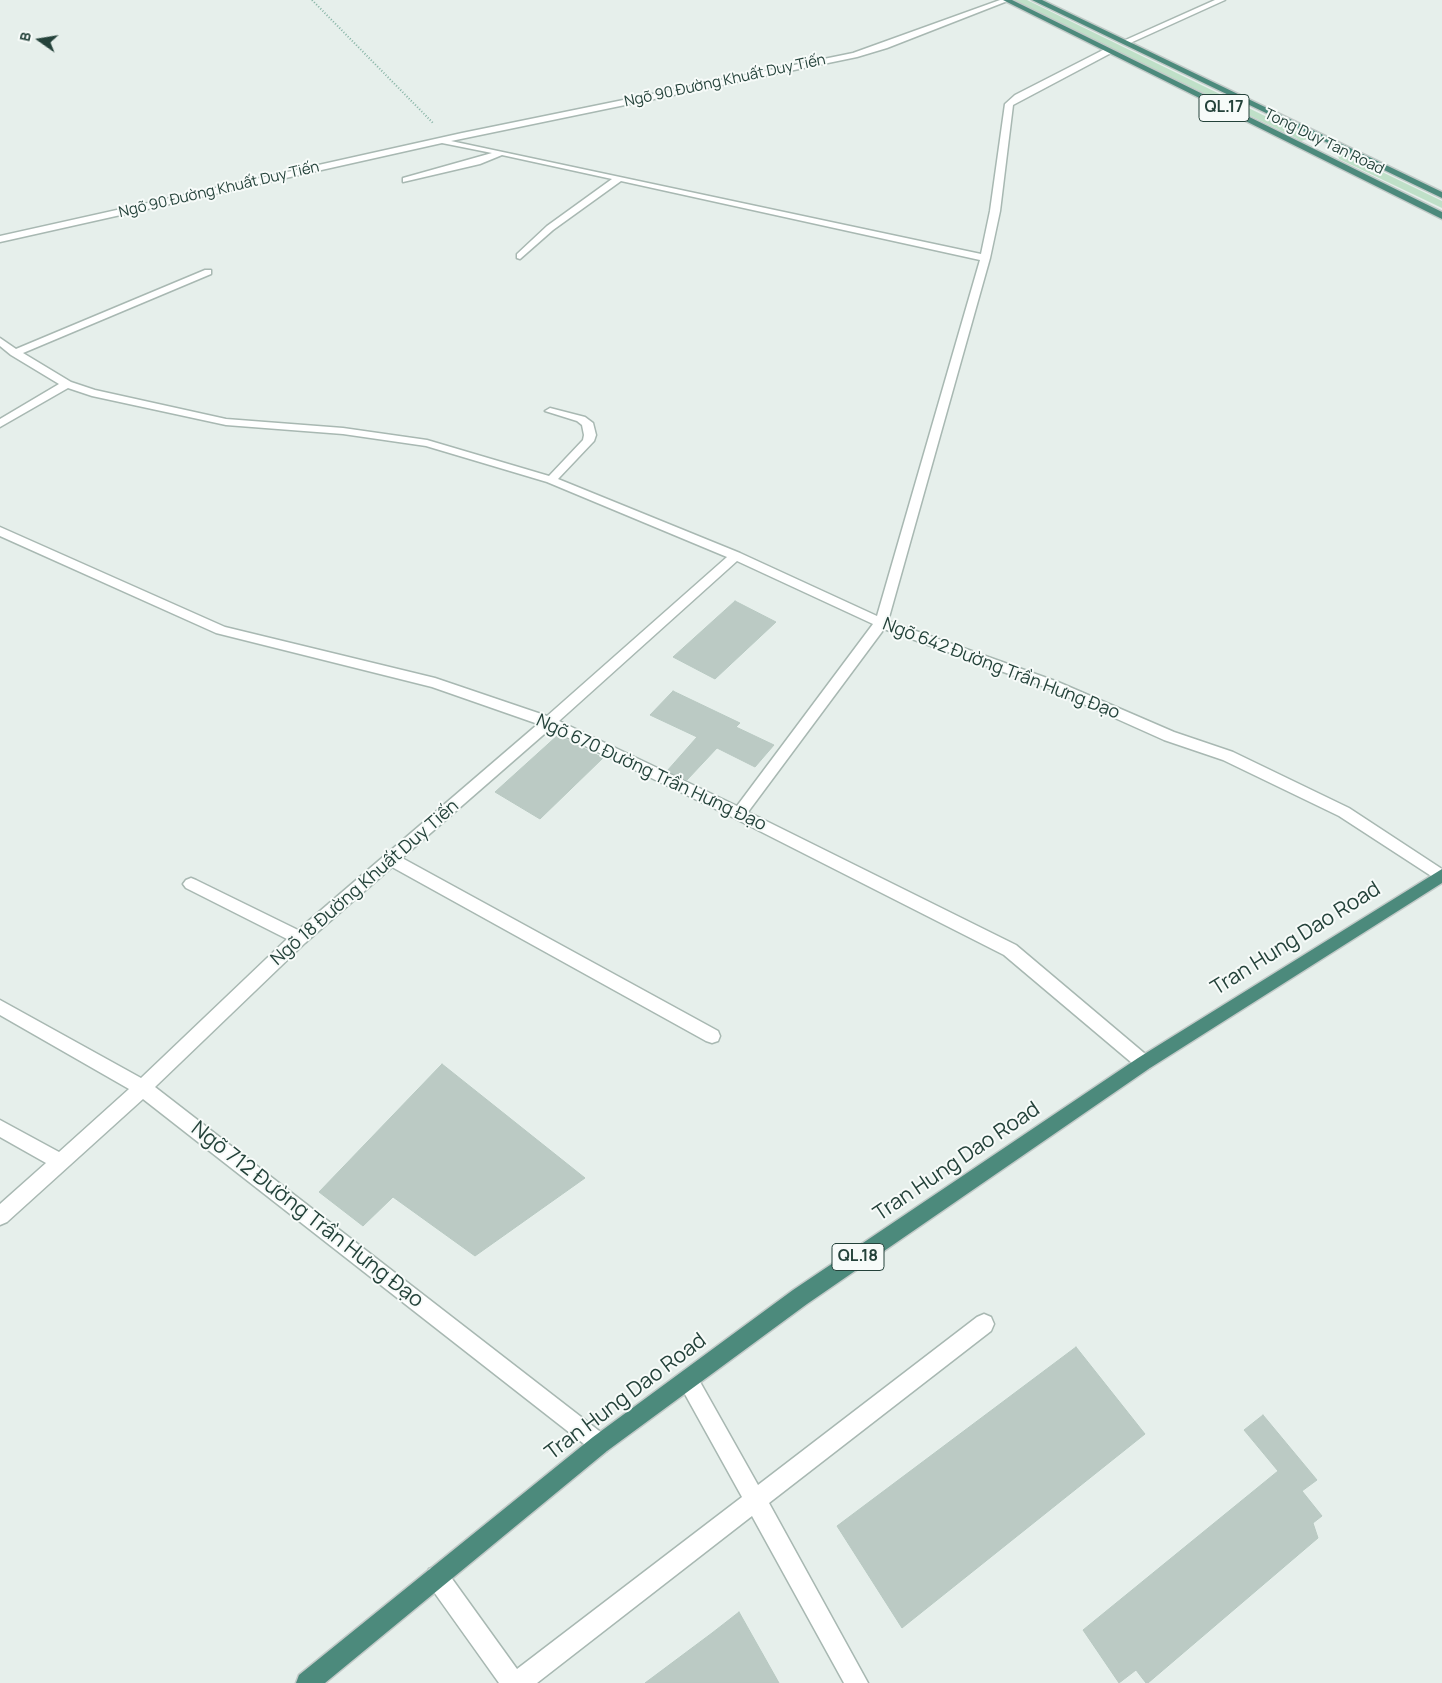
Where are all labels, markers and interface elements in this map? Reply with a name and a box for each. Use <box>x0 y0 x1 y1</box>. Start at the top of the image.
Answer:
north arrow <box>15 15 65 65</box>
text: B <box>15 30 35 43</box>
street label: Ngõ 90 Đường Khuất Duy Tiến <box>623 51 827 111</box>
road number: QL.17 <box>1199 95 1249 122</box>
street label: Tong Duy Tan Road <box>1261 105 1387 179</box>
street label: Ngõ 90 Đường Khuất Duy Tiến <box>117 158 321 222</box>
street label: Ngõ 642 Đường Trần Hưng Đạo <box>879 614 1123 724</box>
street label: Ngõ 670 Đường Trần Hưng Đạo <box>532 710 770 836</box>
street label: Ngõ 18 Đường Khuất Duy Tiến <box>267 796 463 970</box>
street label: Tran Hung Dao Road <box>1207 877 1385 1001</box>
street label: Tran Hung Dao Road <box>869 1097 1045 1227</box>
street label: Ngõ 712 Đường Trần Hưng Đạo <box>186 1117 428 1313</box>
road number: QL.18 <box>832 1244 884 1270</box>
street label: Tran Hung Dao Road <box>541 1328 711 1466</box>

